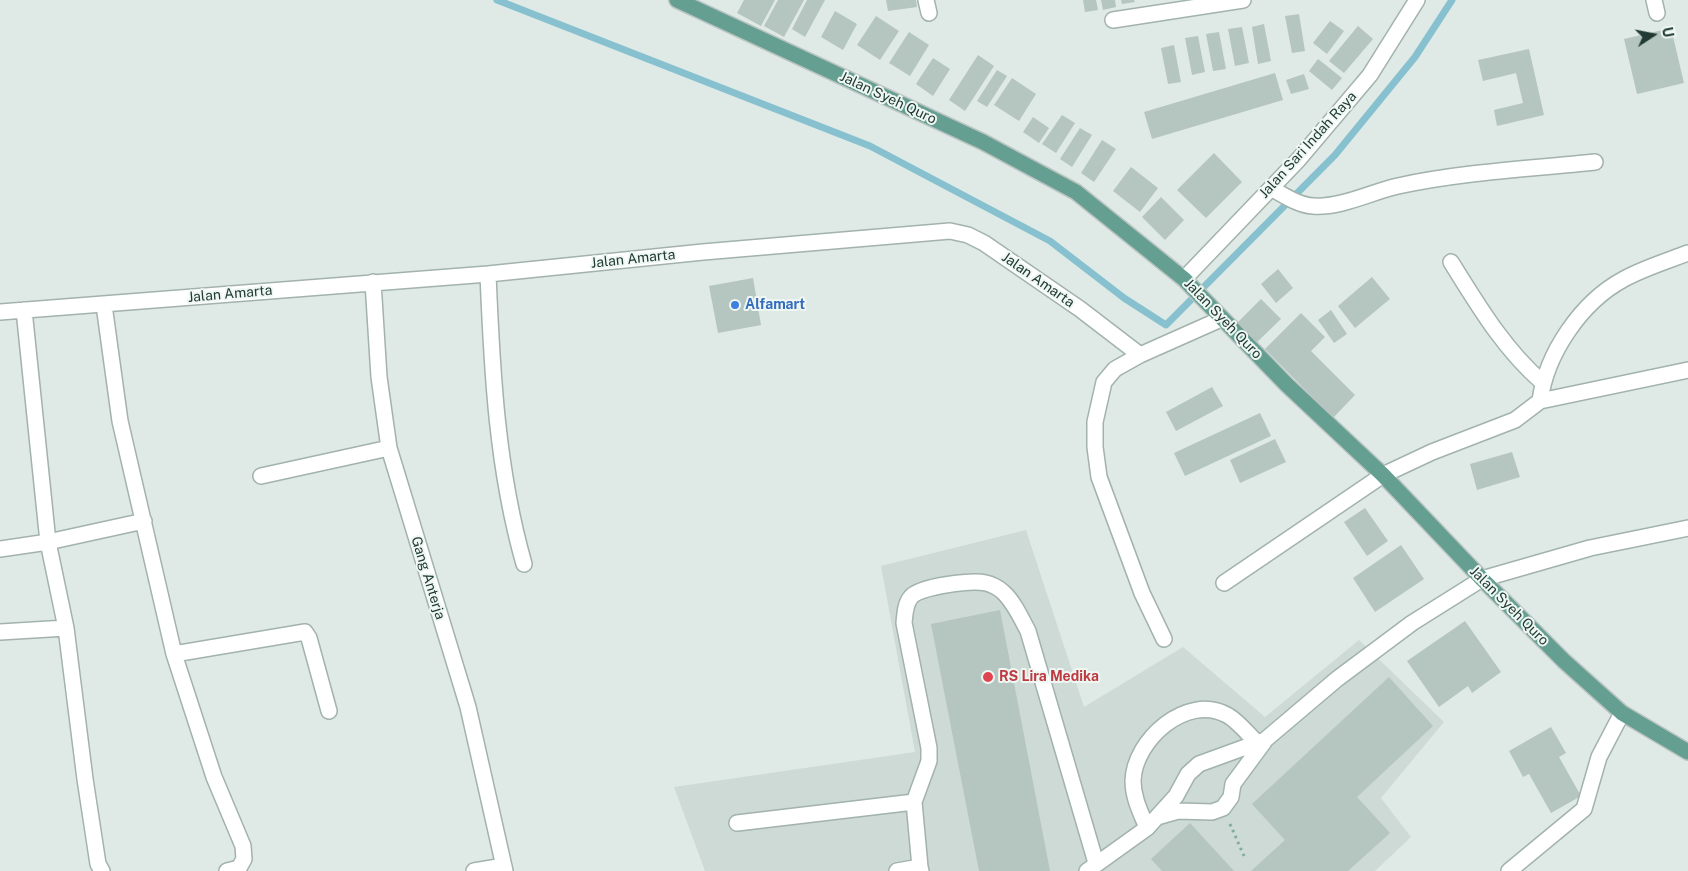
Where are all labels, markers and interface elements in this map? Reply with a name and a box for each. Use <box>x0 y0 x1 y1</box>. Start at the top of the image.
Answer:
north arrow <box>1628 10 1678 60</box>
text: U <box>1659 26 1677 39</box>
street label: Jalan Syeh Quro <box>837 68 939 128</box>
street label: Jalan Sari Indah Raya <box>1256 88 1360 202</box>
street label: Jalan Amarta <box>590 246 676 272</box>
street label: Jalan Amarta <box>998 249 1078 311</box>
street label: Jalan Syeh Quro <box>1181 275 1265 363</box>
street label: Jalan Amarta <box>187 282 273 306</box>
place label: Alfamart <box>745 297 805 313</box>
marker: Alfamart <box>729 299 741 311</box>
street label: Gang Anterja <box>407 534 449 622</box>
street label: Jalan Syeh Quro <box>1466 563 1552 649</box>
place label: RS Lira Medika <box>999 669 1099 685</box>
marker: RS Lira Medika <box>981 670 995 684</box>

